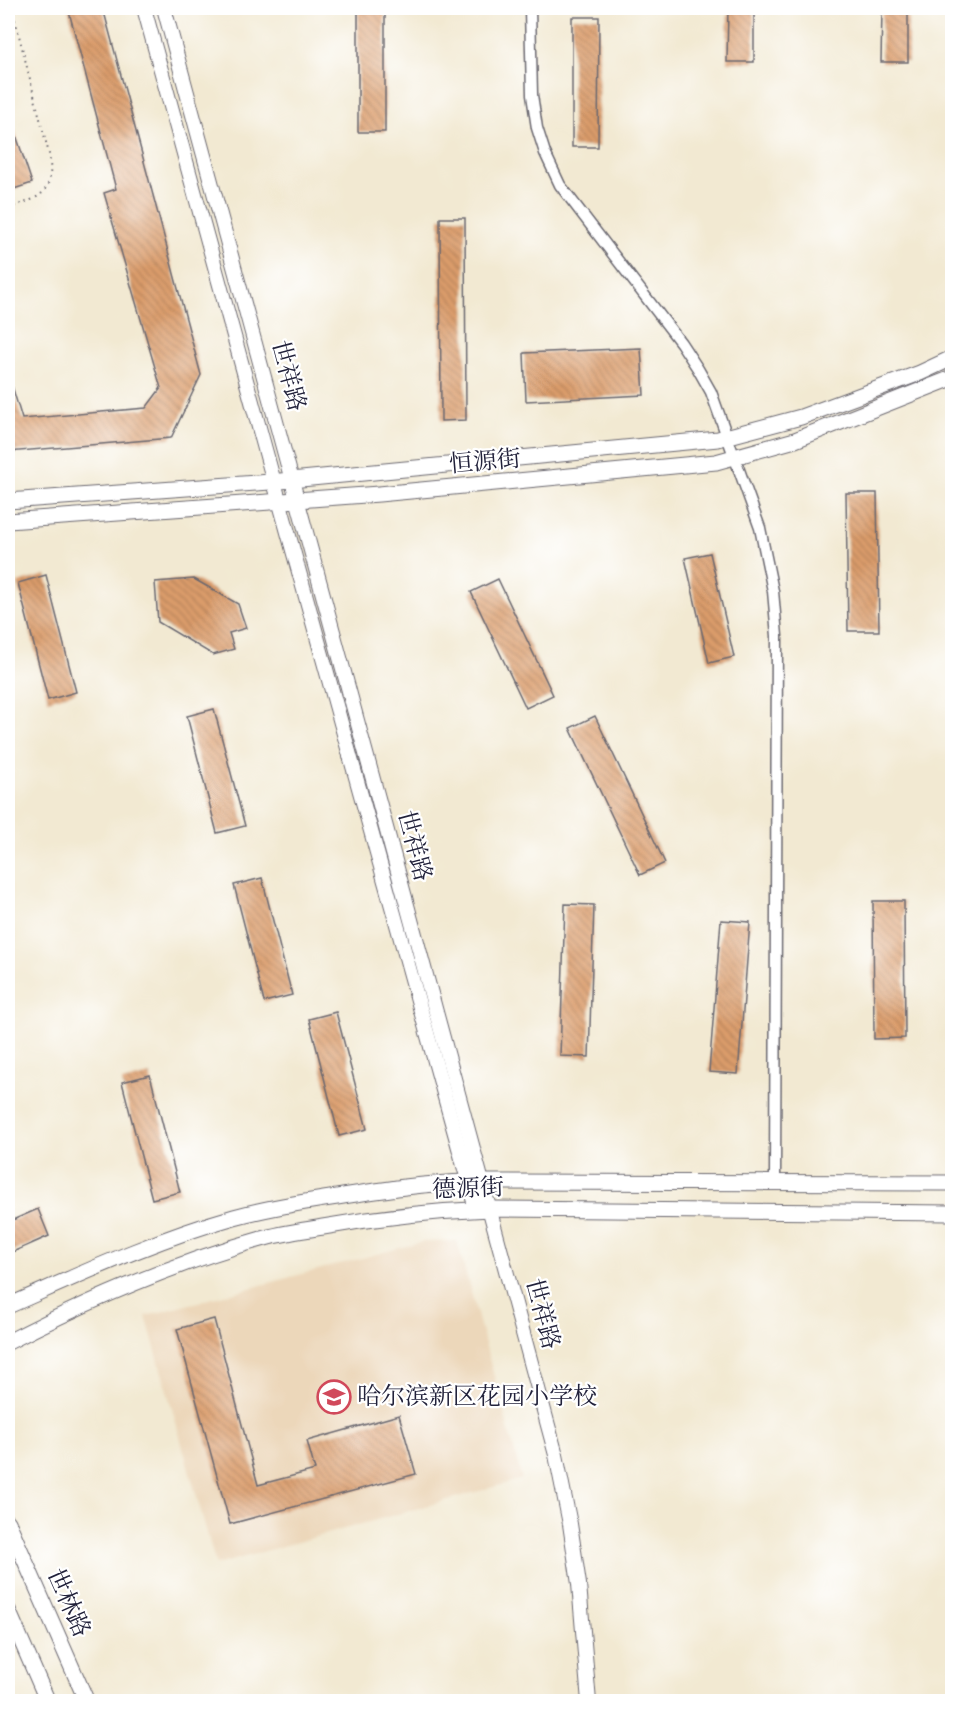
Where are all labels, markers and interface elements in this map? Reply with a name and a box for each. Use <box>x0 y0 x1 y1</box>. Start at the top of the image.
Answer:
street label: 世祥路 <box>264 337 312 415</box>
street label: 恒源街 <box>448 444 522 480</box>
street label: 世祥路 <box>390 807 438 885</box>
street label: 德源街 <box>431 1173 505 1205</box>
street label: 世祥路 <box>518 1275 566 1353</box>
school or university icon: 哈尔滨新区花园小学校 <box>316 1379 352 1415</box>
place label: 哈尔滨新区花园小学校 <box>357 1382 597 1412</box>
street label: 世林路 <box>40 1564 96 1642</box>

